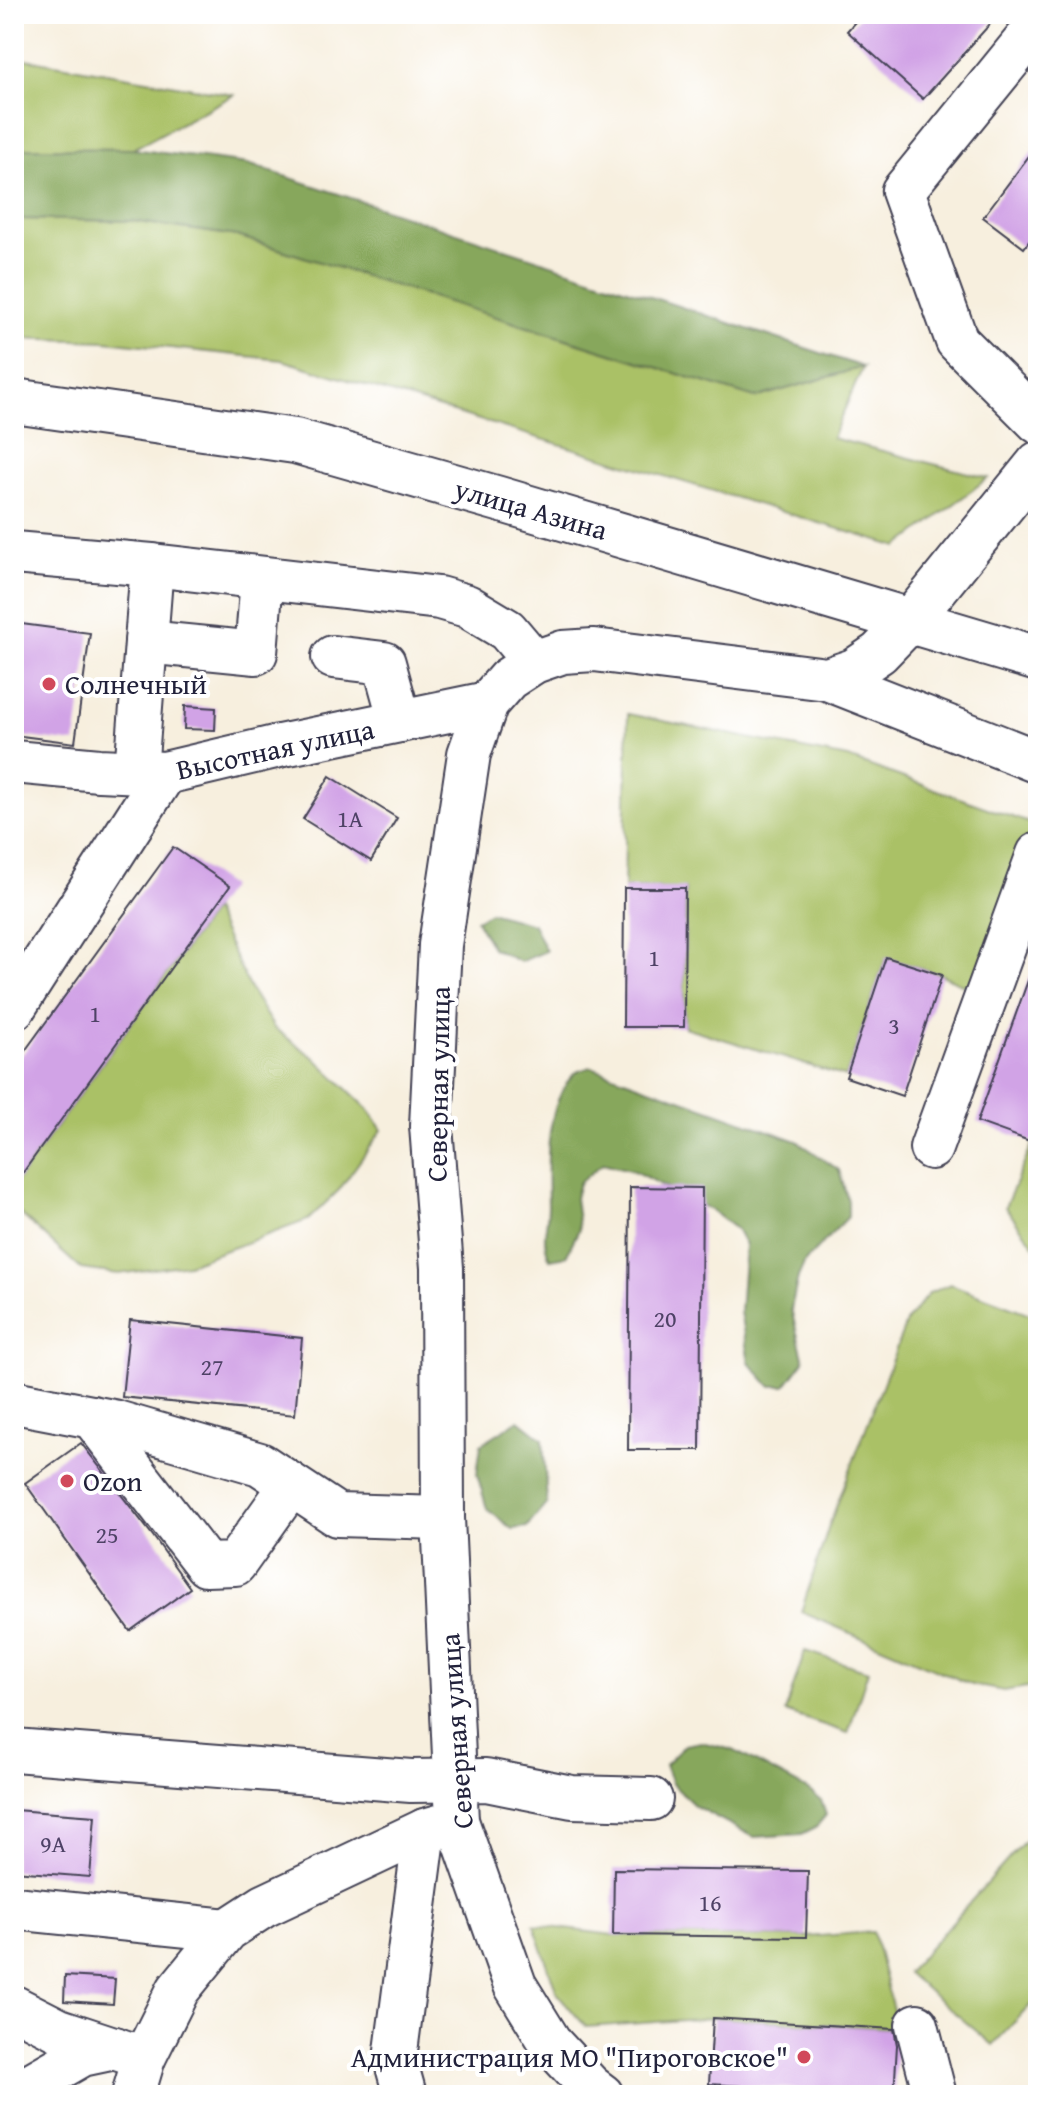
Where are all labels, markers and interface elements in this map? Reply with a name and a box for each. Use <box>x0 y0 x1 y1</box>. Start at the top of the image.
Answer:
street label: улица Азина <box>449 467 613 550</box>
place label: Солнечный <box>65 663 207 704</box>
marker: Солнечный <box>40 675 58 693</box>
street label: Высотная улица <box>172 707 378 789</box>
house number: 1А <box>337 801 364 836</box>
house number: 1 <box>648 940 660 975</box>
street label: Северная улица <box>415 985 460 1182</box>
house number: 1 <box>89 996 101 1031</box>
house number: 3 <box>888 1008 900 1043</box>
house number: 20 <box>653 1301 677 1336</box>
house number: 27 <box>200 1349 224 1384</box>
place label: Ozon <box>83 1460 143 1501</box>
marker: Ozon <box>58 1472 76 1490</box>
house number: 25 <box>95 1517 119 1552</box>
street label: Северная улица <box>428 1631 483 1830</box>
house number: 9А <box>40 1826 67 1861</box>
house number: 16 <box>698 1885 722 1920</box>
place label: Администрация МО "Пироговское" <box>351 2036 788 2077</box>
marker: Администрация МО "Пироговское" <box>795 2048 813 2066</box>

